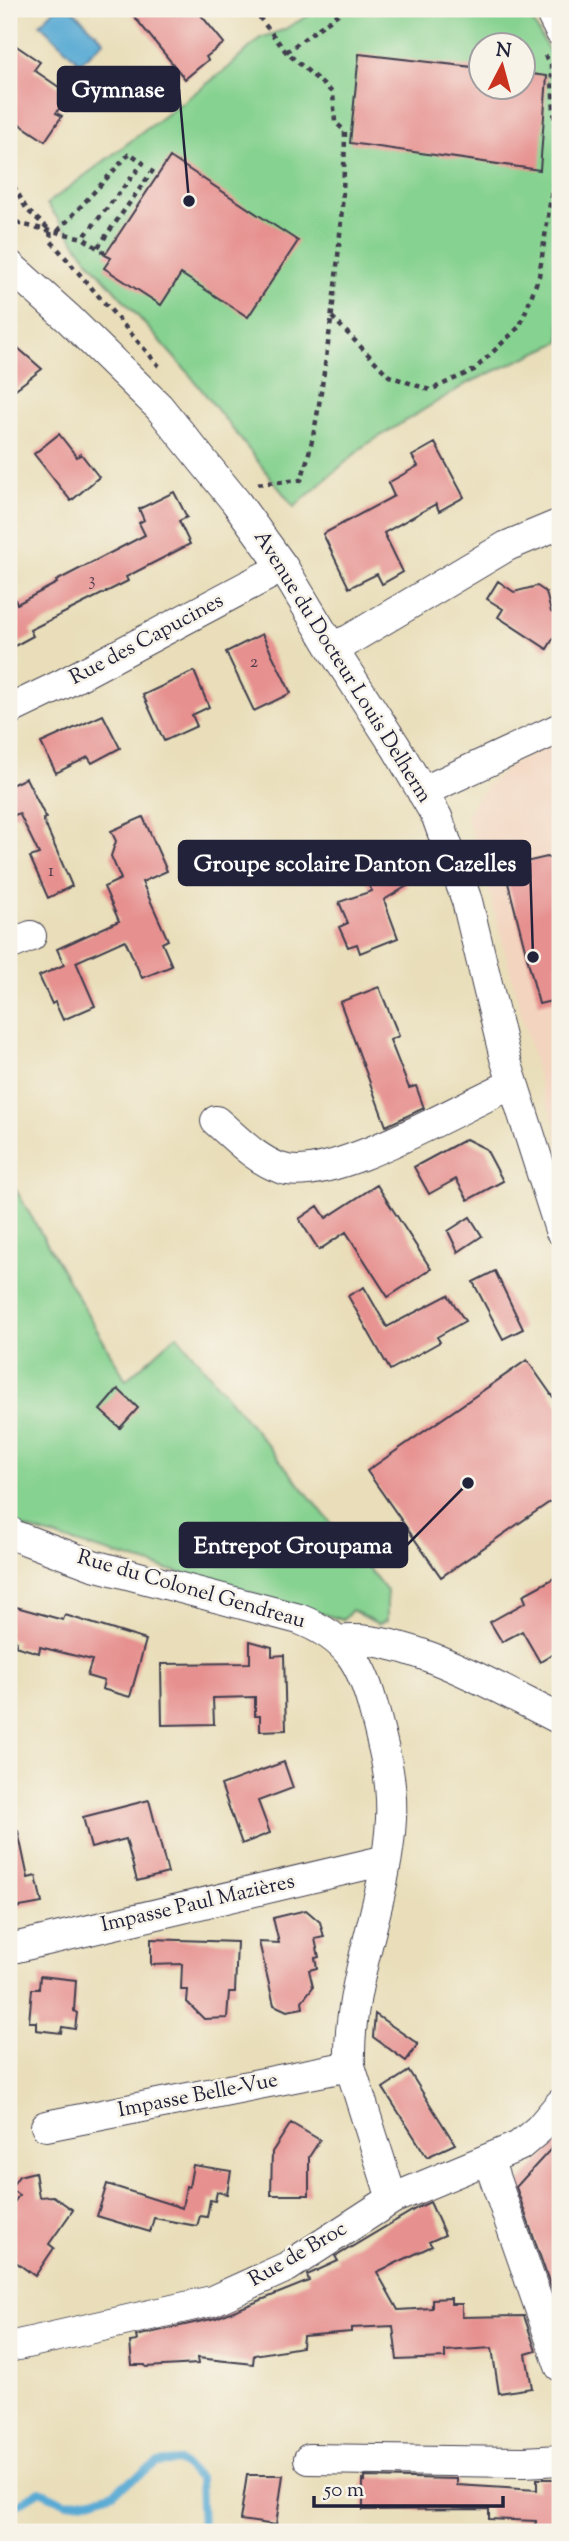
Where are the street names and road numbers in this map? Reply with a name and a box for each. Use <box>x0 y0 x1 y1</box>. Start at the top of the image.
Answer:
street label: Avenue du Docteur Louis Delherm <box>246 525 438 809</box>
street label: Rue des Capucines <box>65 587 229 693</box>
street label: Rue du Colonel Gendreau <box>73 1543 309 1637</box>
street label: Impasse Paul Mazières <box>98 1867 298 1941</box>
street label: Impasse Belle-Vue <box>115 2066 281 2126</box>
street label: Rue de Broc <box>243 2215 353 2295</box>

